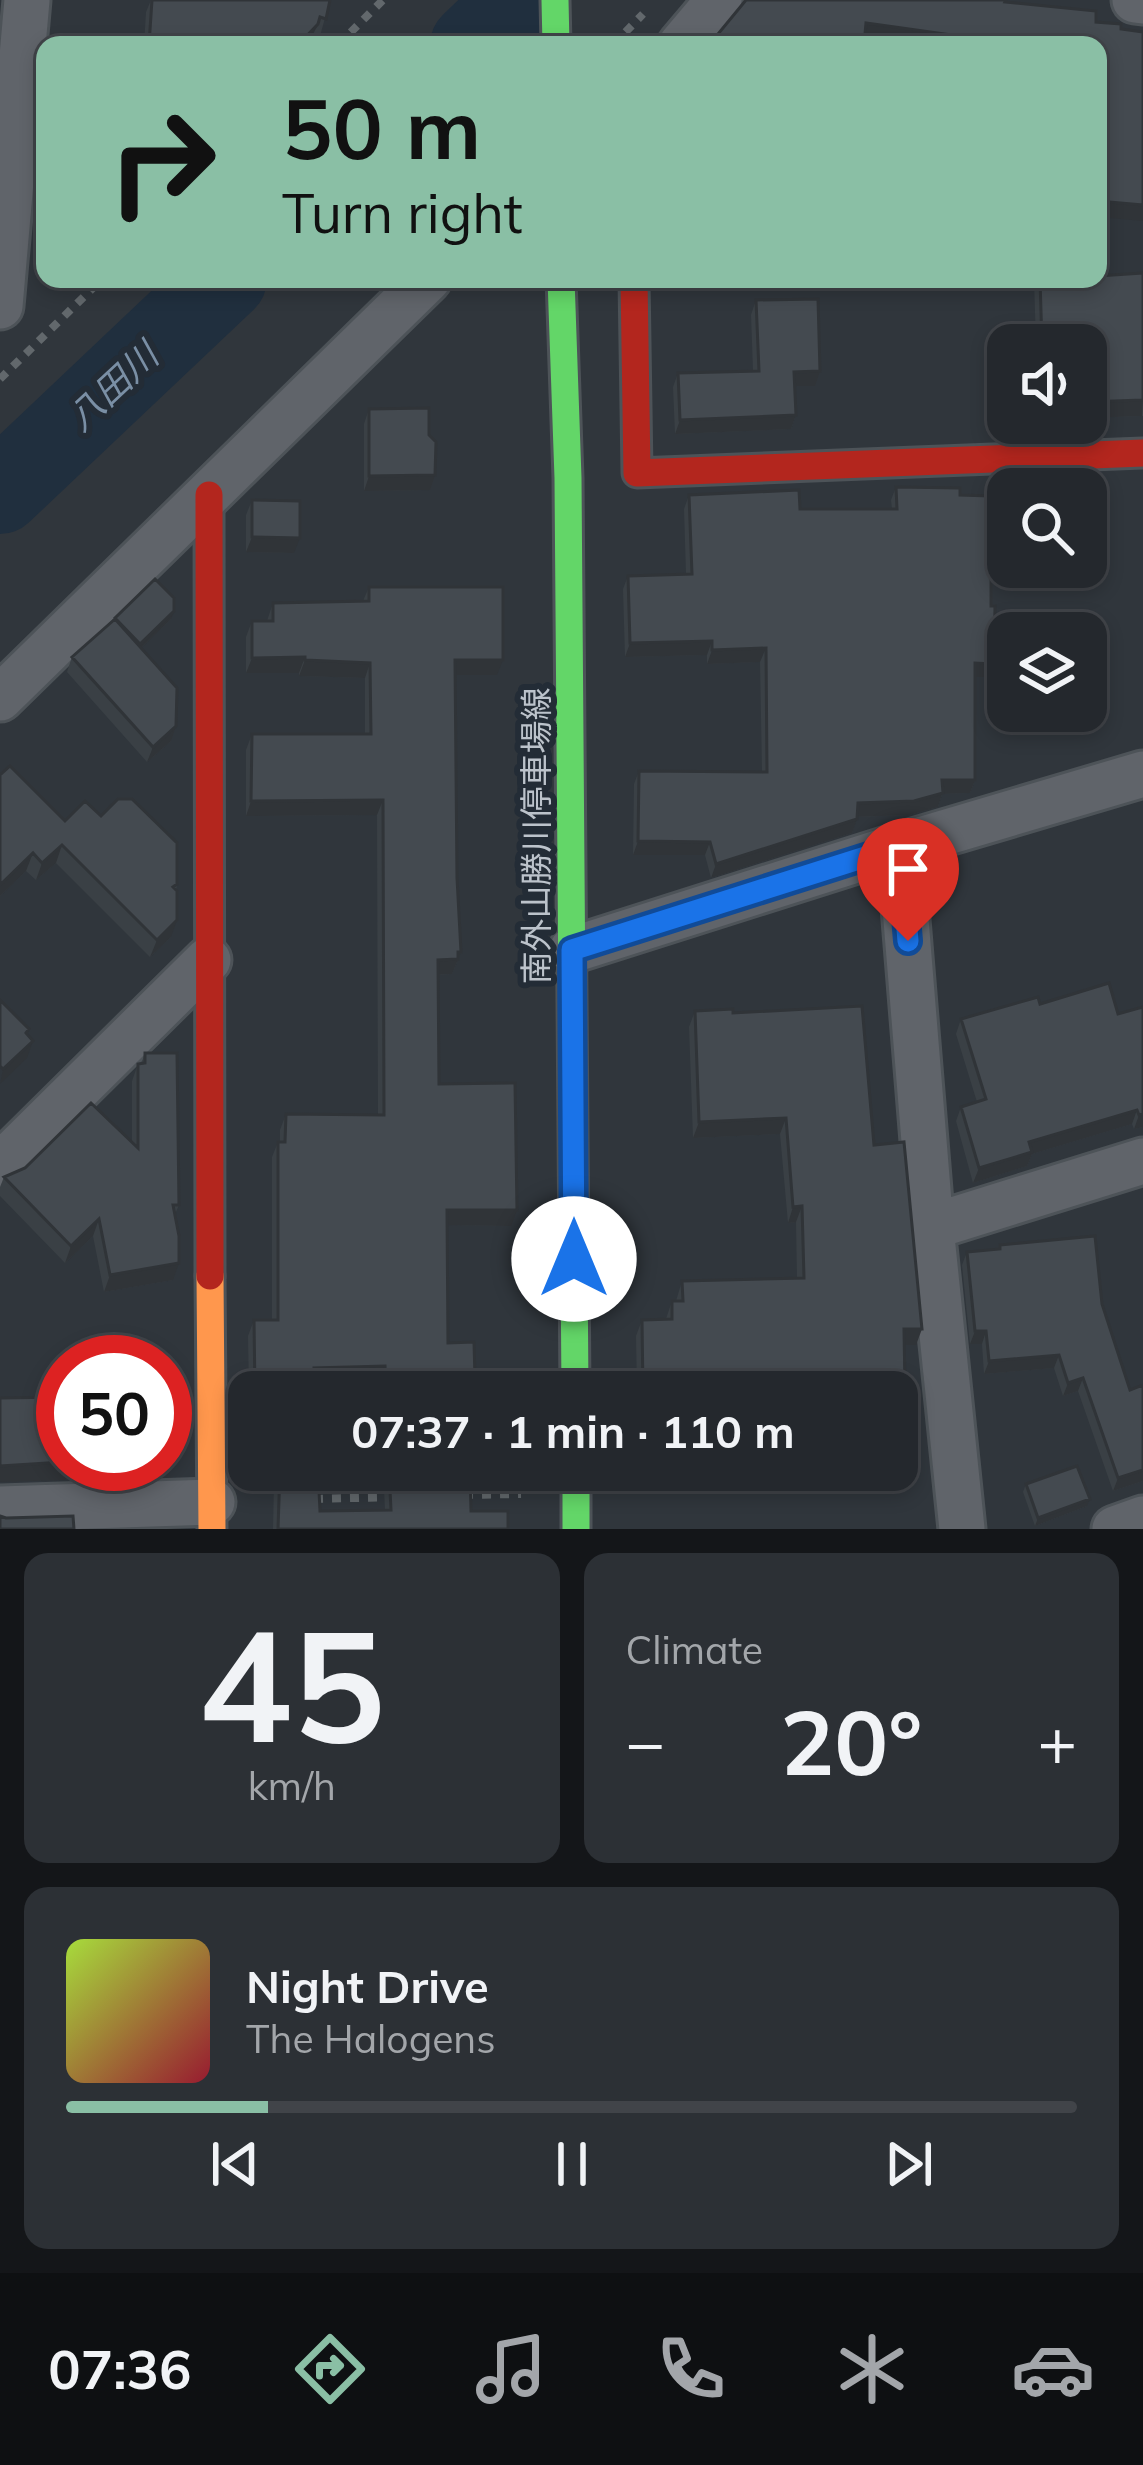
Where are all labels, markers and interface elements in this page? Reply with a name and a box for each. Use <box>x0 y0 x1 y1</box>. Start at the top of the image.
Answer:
text: 50 m <box>282 75 481 180</box>
icon: right <box>84 84 240 240</box>
text: Turn right <box>282 179 523 247</box>
map controls <box>987 324 1107 732</box>
button: sound <box>987 324 1107 444</box>
water label: 八田川 <box>57 330 170 439</box>
button: search <box>987 468 1107 588</box>
button: layers <box>987 612 1107 732</box>
street label: 南外山勝川停車場線 <box>515 688 556 985</box>
pin <box>857 818 959 941</box>
icon: arrive <box>875 836 941 902</box>
position arrow <box>511 1196 637 1322</box>
speed limit sign: 50 <box>36 1335 192 1491</box>
text: 07:37 · 1 min · 110 m <box>351 1403 795 1459</box>
text: 45 <box>198 1585 385 1781</box>
text: Climate <box>626 1625 763 1674</box>
text: 20° <box>780 1685 922 1798</box>
text: − <box>626 1700 665 1783</box>
text: + <box>1037 1700 1077 1783</box>
text: km/h <box>248 1761 336 1810</box>
text: Night Drive <box>246 1958 489 2014</box>
text: The Halogens <box>246 2014 496 2063</box>
icon: previous <box>202 2131 268 2197</box>
icon: pause <box>539 2131 605 2197</box>
icon: next <box>876 2131 942 2197</box>
icon: directions <box>288 2327 372 2411</box>
icon: music <box>469 2327 553 2411</box>
icon: phone <box>649 2327 733 2411</box>
icon: climate <box>830 2327 914 2411</box>
icon: car <box>1011 2327 1095 2411</box>
text: 07:36 <box>48 2335 191 2403</box>

